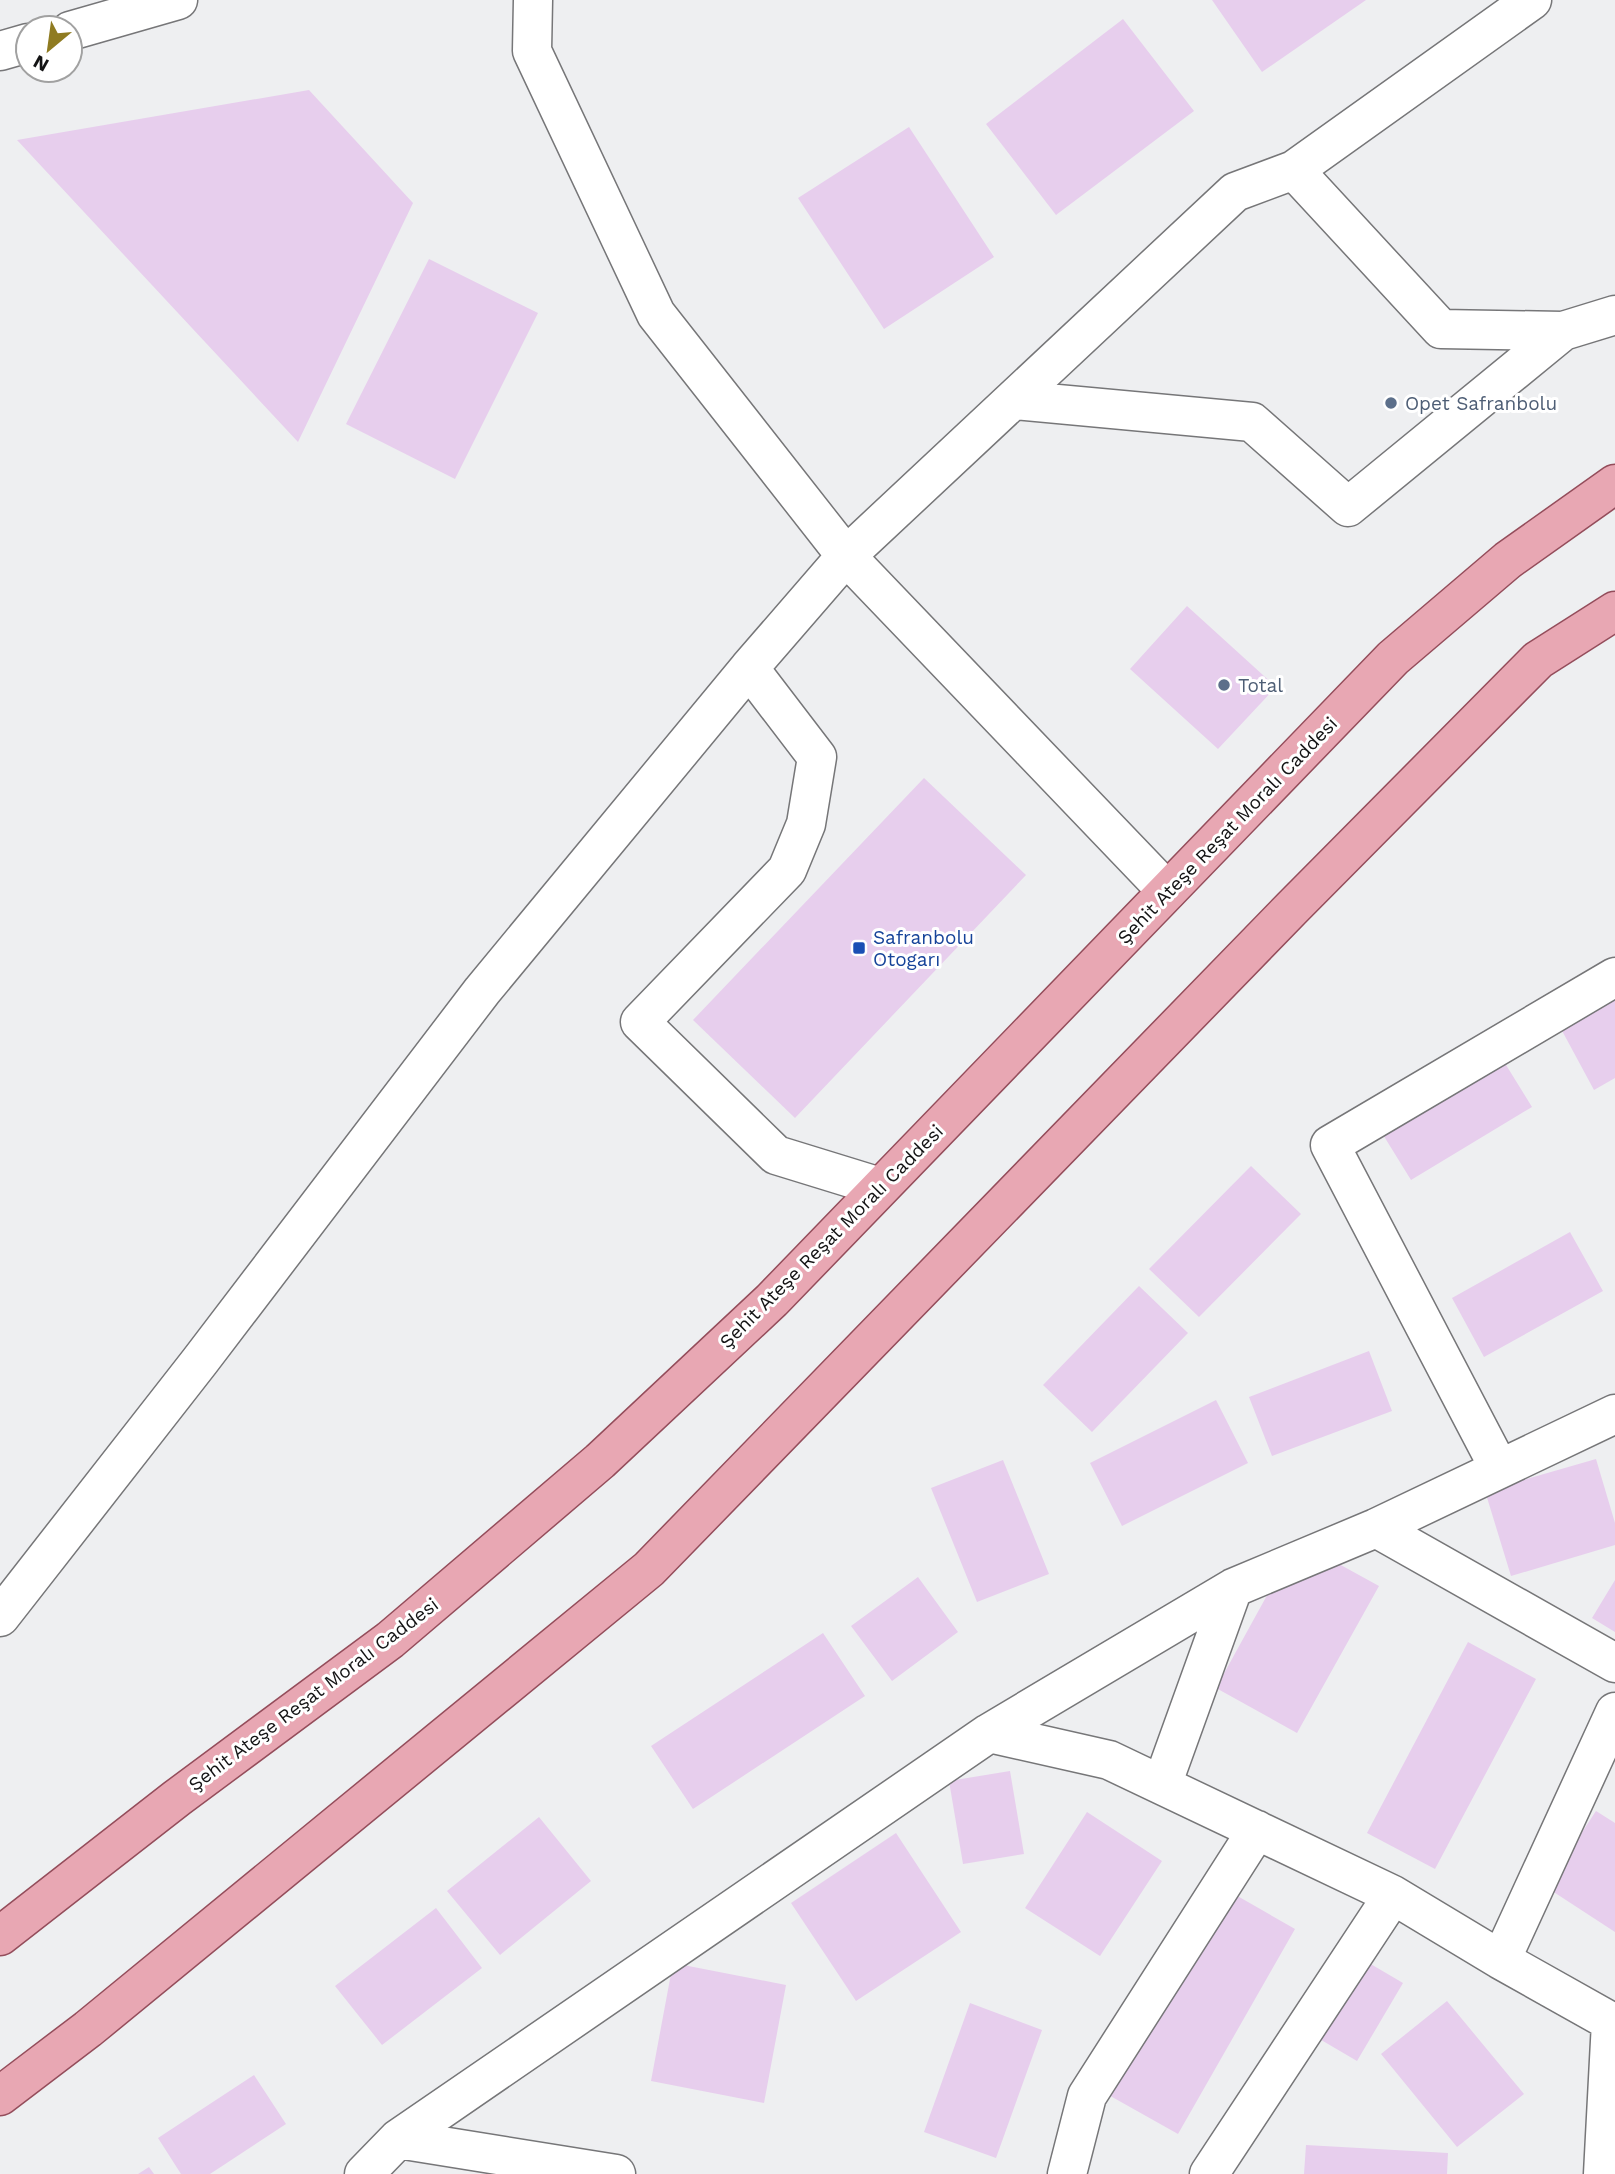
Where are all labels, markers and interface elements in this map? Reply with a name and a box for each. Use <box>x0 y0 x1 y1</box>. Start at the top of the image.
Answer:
north arrow <box>14 14 84 84</box>
text: N <box>29 50 53 77</box>
place label: Opet Safranbolu <box>1405 392 1557 415</box>
marker: Opet Safranbolu <box>1383 395 1399 411</box>
place label: Total <box>1238 674 1283 697</box>
marker: Total <box>1216 677 1232 693</box>
street label: Şehit Ateşe Reşat Moralı Caddesi <box>1113 712 1342 949</box>
place label: Safranbolu Otogarı <box>873 926 974 971</box>
marker: Safranbolu Otogarı <box>851 940 867 956</box>
street label: Şehit Ateşe Reşat Moralı Caddesi <box>715 1120 948 1353</box>
street label: Şehit Ateşe Reşat Moralı Caddesi <box>184 1593 443 1796</box>

